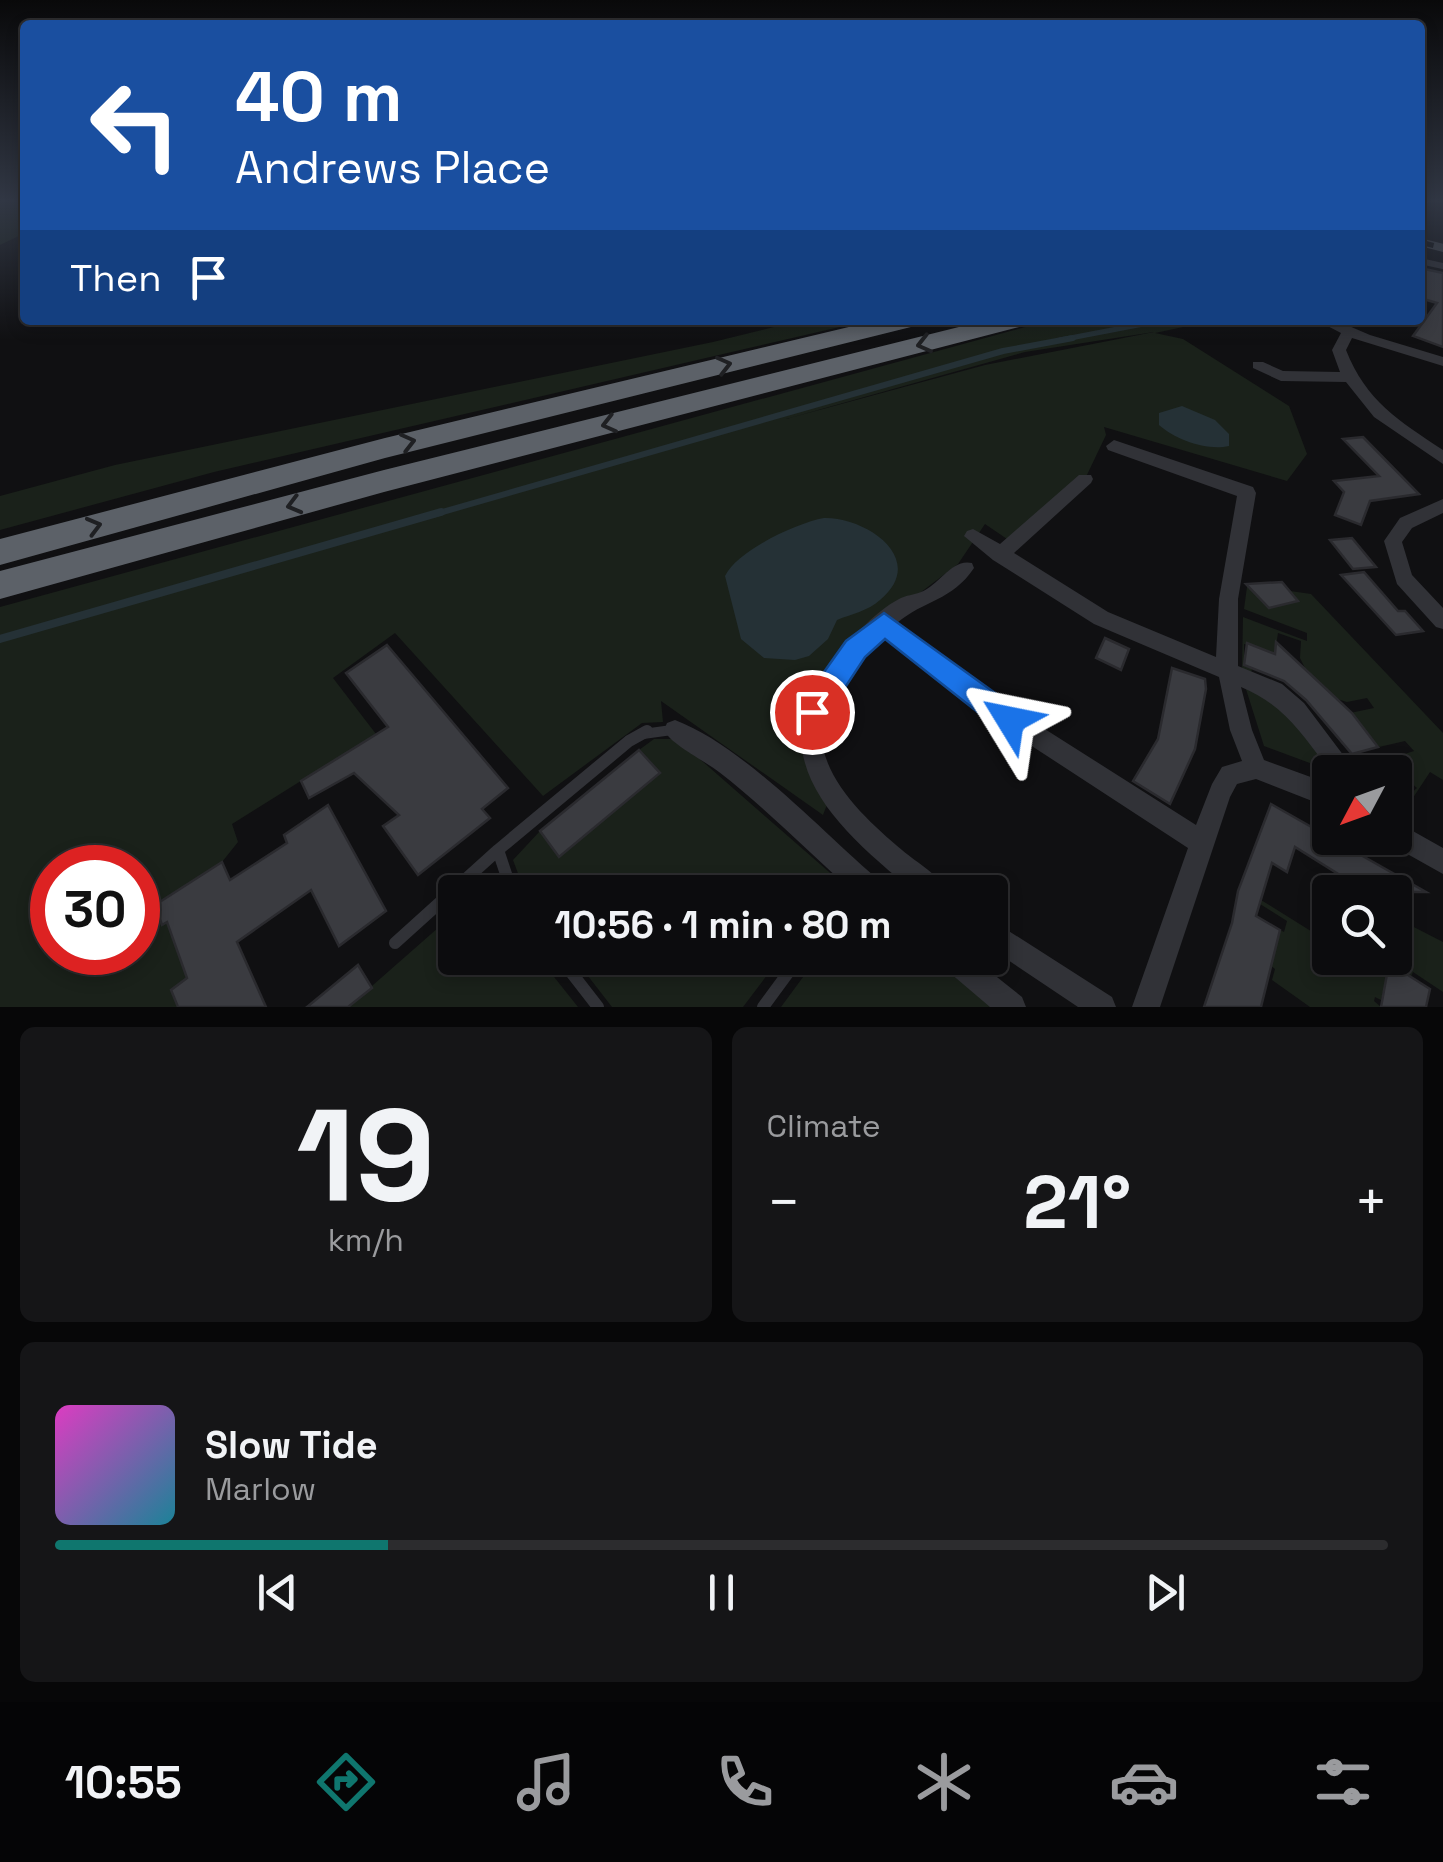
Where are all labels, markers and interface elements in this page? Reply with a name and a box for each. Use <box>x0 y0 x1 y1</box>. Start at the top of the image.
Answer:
text: 40 m <box>235 52 402 141</box>
icon: left <box>70 60 200 190</box>
text: Andrews Place <box>235 139 550 196</box>
icon: arrive <box>181 250 236 305</box>
text: Then <box>70 254 161 302</box>
one-way arrow <box>916 332 933 353</box>
one-way arrow <box>715 356 732 377</box>
one-way arrow <box>601 413 618 434</box>
one-way arrow <box>399 433 416 454</box>
one-way arrow <box>286 494 303 515</box>
one-way arrow <box>85 517 102 538</box>
position arrow <box>958 668 1062 772</box>
pin <box>770 670 855 755</box>
icon: arrive <box>785 685 840 740</box>
north arrow <box>1312 755 1412 855</box>
map controls <box>1312 755 1412 975</box>
speed limit sign: 30 <box>30 845 160 975</box>
button: search <box>1312 875 1412 975</box>
text: 10:56 · 1 min · 80 m <box>555 901 891 949</box>
text: 19 <box>296 1072 435 1238</box>
text: Climate <box>767 1106 881 1146</box>
text: 21° <box>1023 1154 1131 1250</box>
text: − <box>767 1167 801 1237</box>
text: + <box>1354 1167 1388 1237</box>
text: km/h <box>328 1220 404 1260</box>
text: Slow Tide <box>205 1421 378 1469</box>
text: Marlow <box>205 1469 316 1509</box>
icon: previous <box>250 1565 305 1620</box>
icon: pause <box>694 1565 749 1620</box>
icon: next <box>1138 1565 1193 1620</box>
icon: directions <box>311 1747 381 1817</box>
icon: music <box>511 1747 581 1817</box>
icon: phone <box>710 1747 780 1817</box>
icon: climate <box>909 1747 979 1817</box>
icon: car <box>1109 1747 1179 1817</box>
icon: filters <box>1308 1747 1378 1817</box>
text: 10:55 <box>65 1754 182 1811</box>

